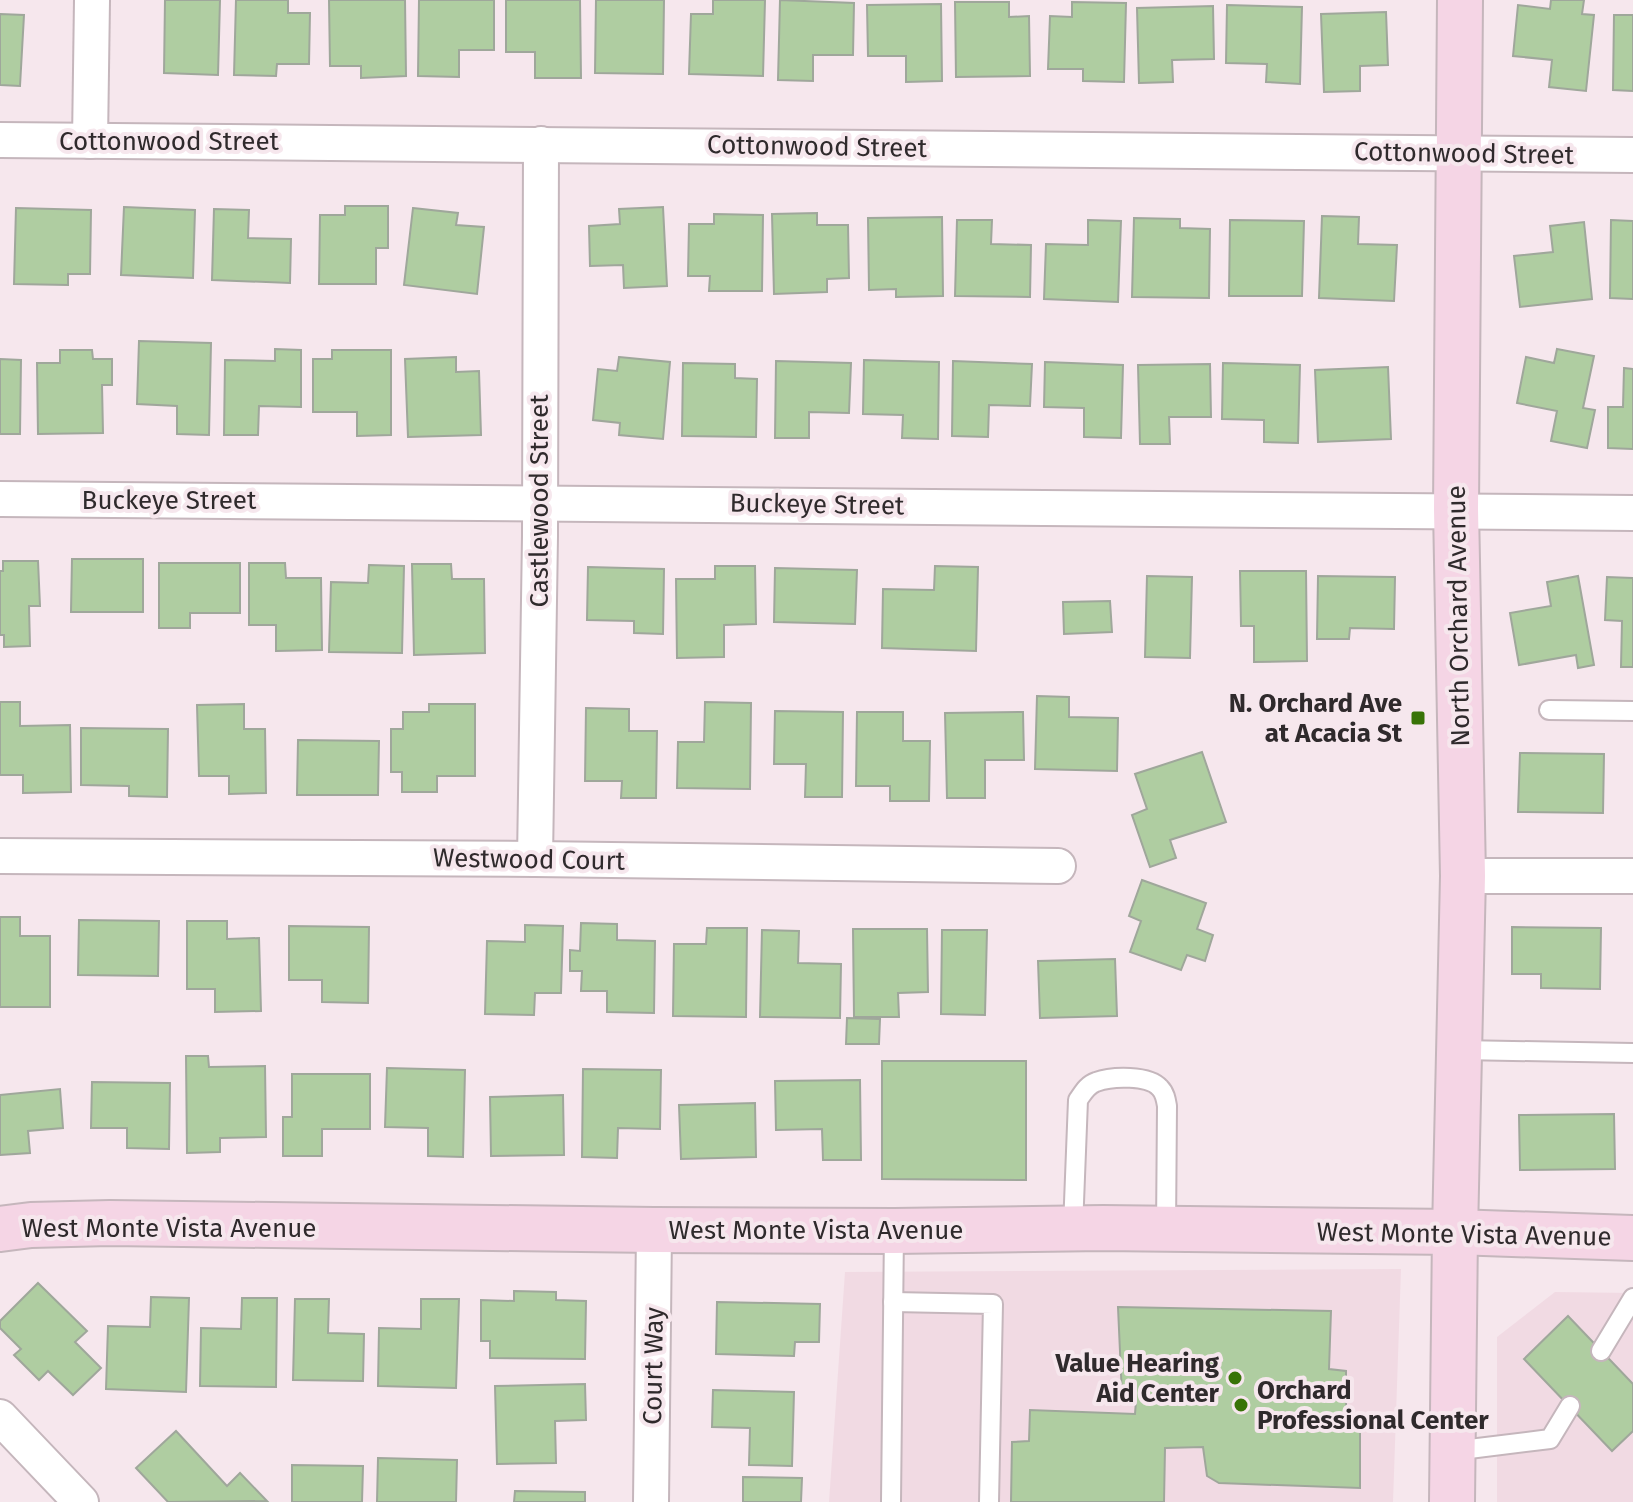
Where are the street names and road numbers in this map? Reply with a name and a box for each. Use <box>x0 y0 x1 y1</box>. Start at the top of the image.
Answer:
street label: Cottonwood Street <box>59 126 280 157</box>
street label: Cottonwood Street <box>707 129 928 164</box>
street label: Cottonwood Street <box>1354 136 1575 171</box>
street label: Castlewood Street <box>524 394 555 608</box>
street label: Buckeye Street <box>82 485 257 516</box>
street label: North Orchard Avenue <box>1441 485 1476 747</box>
street label: Buckeye Street <box>729 487 905 522</box>
street label: Westwood Court <box>433 842 626 877</box>
street label: West Monte Vista Avenue <box>22 1213 316 1244</box>
street label: West Monte Vista Avenue <box>669 1215 963 1246</box>
street label: West Monte Vista Avenue <box>1316 1216 1612 1253</box>
street label: Court Way <box>637 1307 670 1425</box>

